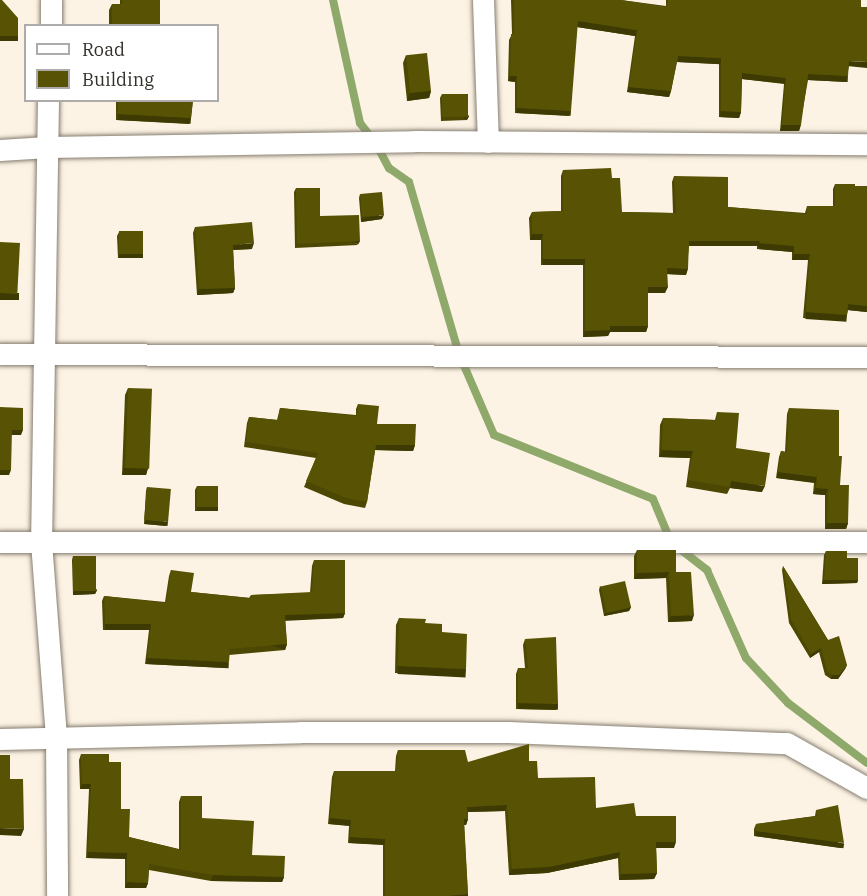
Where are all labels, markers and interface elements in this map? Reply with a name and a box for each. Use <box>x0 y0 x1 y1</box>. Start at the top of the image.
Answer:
legend <box>24 24 219 102</box>
text: Road <box>82 38 125 61</box>
text: Building <box>82 68 154 91</box>

